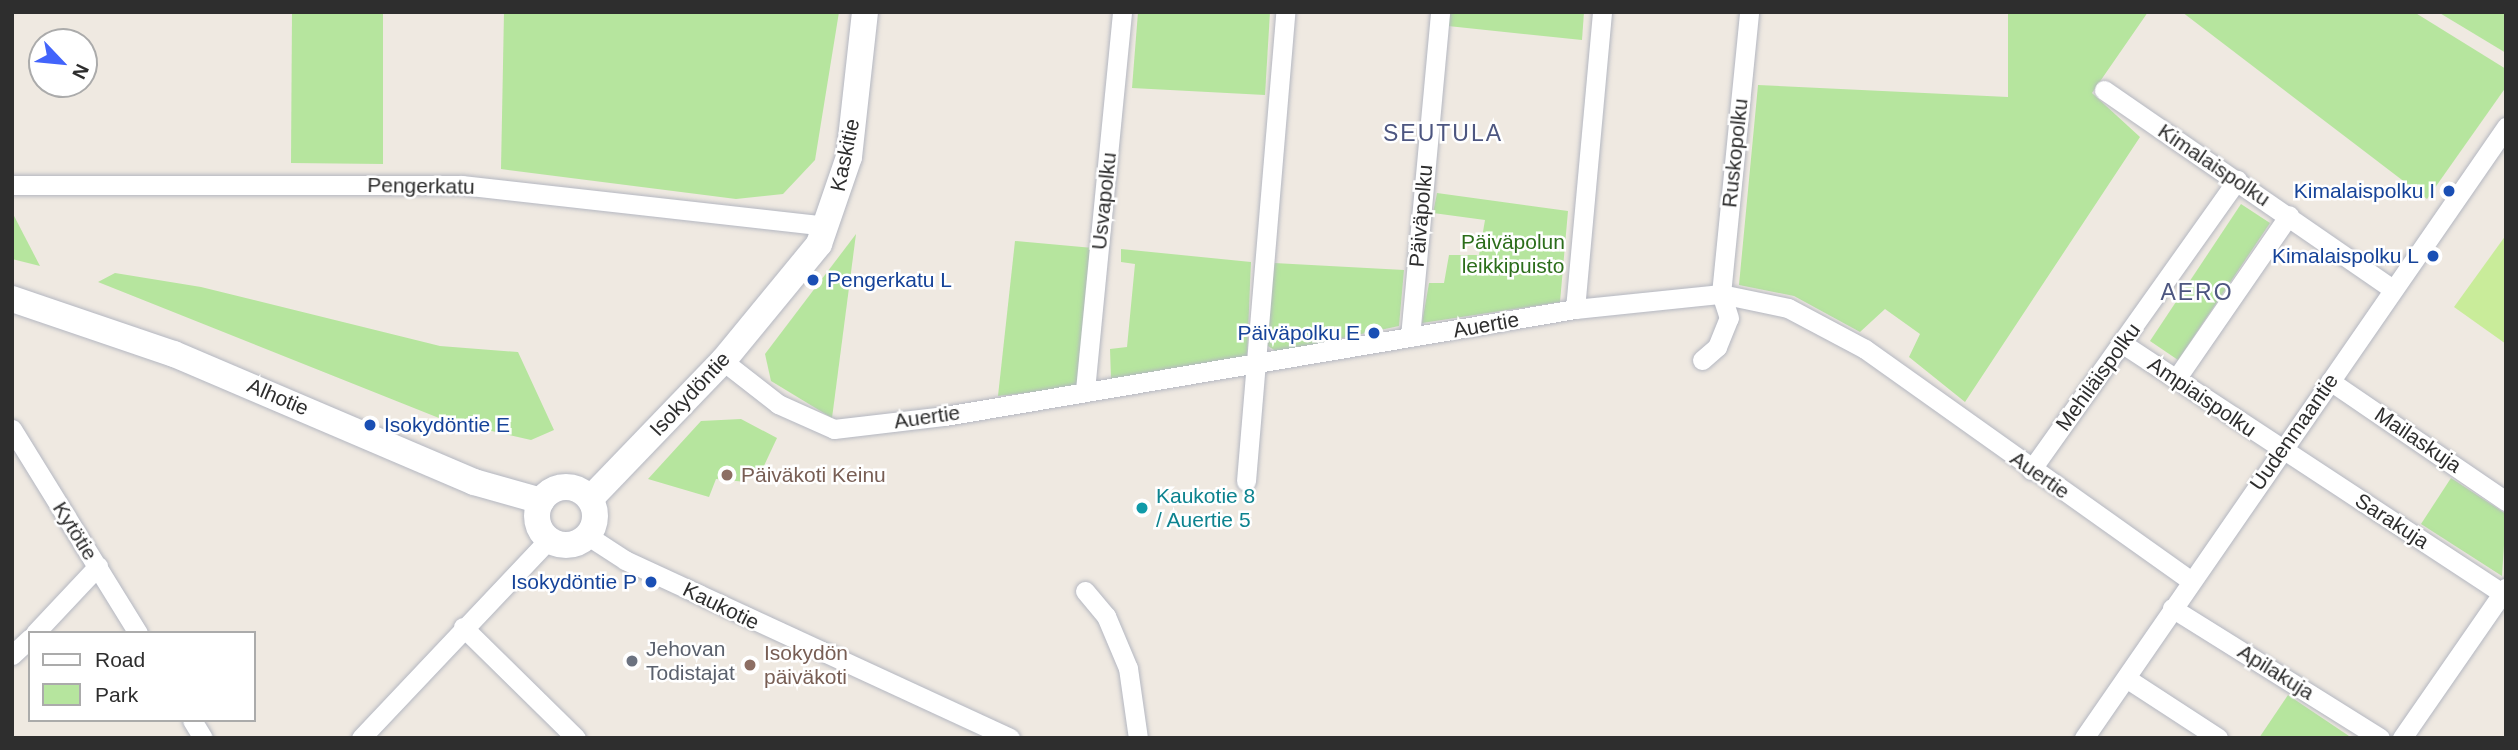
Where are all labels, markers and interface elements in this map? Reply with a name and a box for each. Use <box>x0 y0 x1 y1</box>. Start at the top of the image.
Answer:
north arrow <box>28 28 98 98</box>
text: N <box>68 61 93 82</box>
street label: Ruskopolku <box>1717 97 1753 209</box>
street label: Kaskitie <box>825 116 865 194</box>
street label: Kimalaispolku <box>2153 118 2275 212</box>
district label: SEUTULA <box>1384 119 1502 147</box>
street label: Usvapolku <box>1086 151 1122 251</box>
street label: Päiväpolku <box>1404 164 1438 268</box>
street label: Pengerkatu <box>367 172 475 200</box>
place label: Kimalaispolku I <box>2294 178 2435 204</box>
marker: Kimalaispolku I <box>2441 183 2457 199</box>
park label: Päiväpolun leikkipuisto <box>1461 229 1565 279</box>
place label: Kimalaispolku L <box>2272 243 2419 269</box>
marker: Kimalaispolku L <box>2425 248 2441 264</box>
place label: Pengerkatu L <box>827 267 952 293</box>
marker: Pengerkatu L <box>805 272 821 288</box>
district label: AERO <box>2161 278 2233 306</box>
street label: Auertie <box>1451 307 1521 343</box>
street label: Mehiläispolku <box>2050 318 2146 436</box>
place label: Päiväpolku E <box>1237 320 1360 346</box>
marker: Päiväpolku E <box>1366 325 1382 341</box>
street label: Isokydöntie <box>645 347 735 441</box>
street label: Ampiaispolku <box>2143 352 2261 442</box>
street label: Uudenmaantie <box>2245 369 2343 495</box>
street label: Alhotie <box>244 373 312 421</box>
street label: Auertie <box>892 400 962 434</box>
street label: Mailaskuja <box>2370 402 2466 478</box>
place label: Isokydöntie E <box>384 412 510 438</box>
marker: Isokydöntie E <box>362 417 378 433</box>
street label: Auertie <box>2006 446 2074 504</box>
place label: Päiväkoti Keinu <box>741 462 886 488</box>
marker: Päiväkoti Keinu <box>719 467 735 483</box>
place label: Kaukotie 8 / Auertie 5 <box>1156 483 1255 533</box>
street label: Sarakuja <box>2350 488 2434 554</box>
street label: Kytötie <box>47 497 103 565</box>
marker: Kaukotie 8 / Auertie 5 <box>1134 500 1150 516</box>
place label: Isokydöntie P <box>511 569 637 595</box>
marker: Isokydöntie P <box>643 574 659 590</box>
street label: Kaukotie <box>679 577 763 635</box>
legend <box>28 631 256 722</box>
place label: Jehovan Todistajat <box>646 636 735 686</box>
street label: Apilakuja <box>2233 639 2319 705</box>
place label: Isokydön päiväkoti <box>764 640 848 690</box>
text: Road <box>95 648 145 671</box>
marker: Jehovan Todistajat <box>624 653 640 669</box>
marker: Isokydön päiväkoti <box>742 657 758 673</box>
text: Park <box>95 683 138 706</box>

